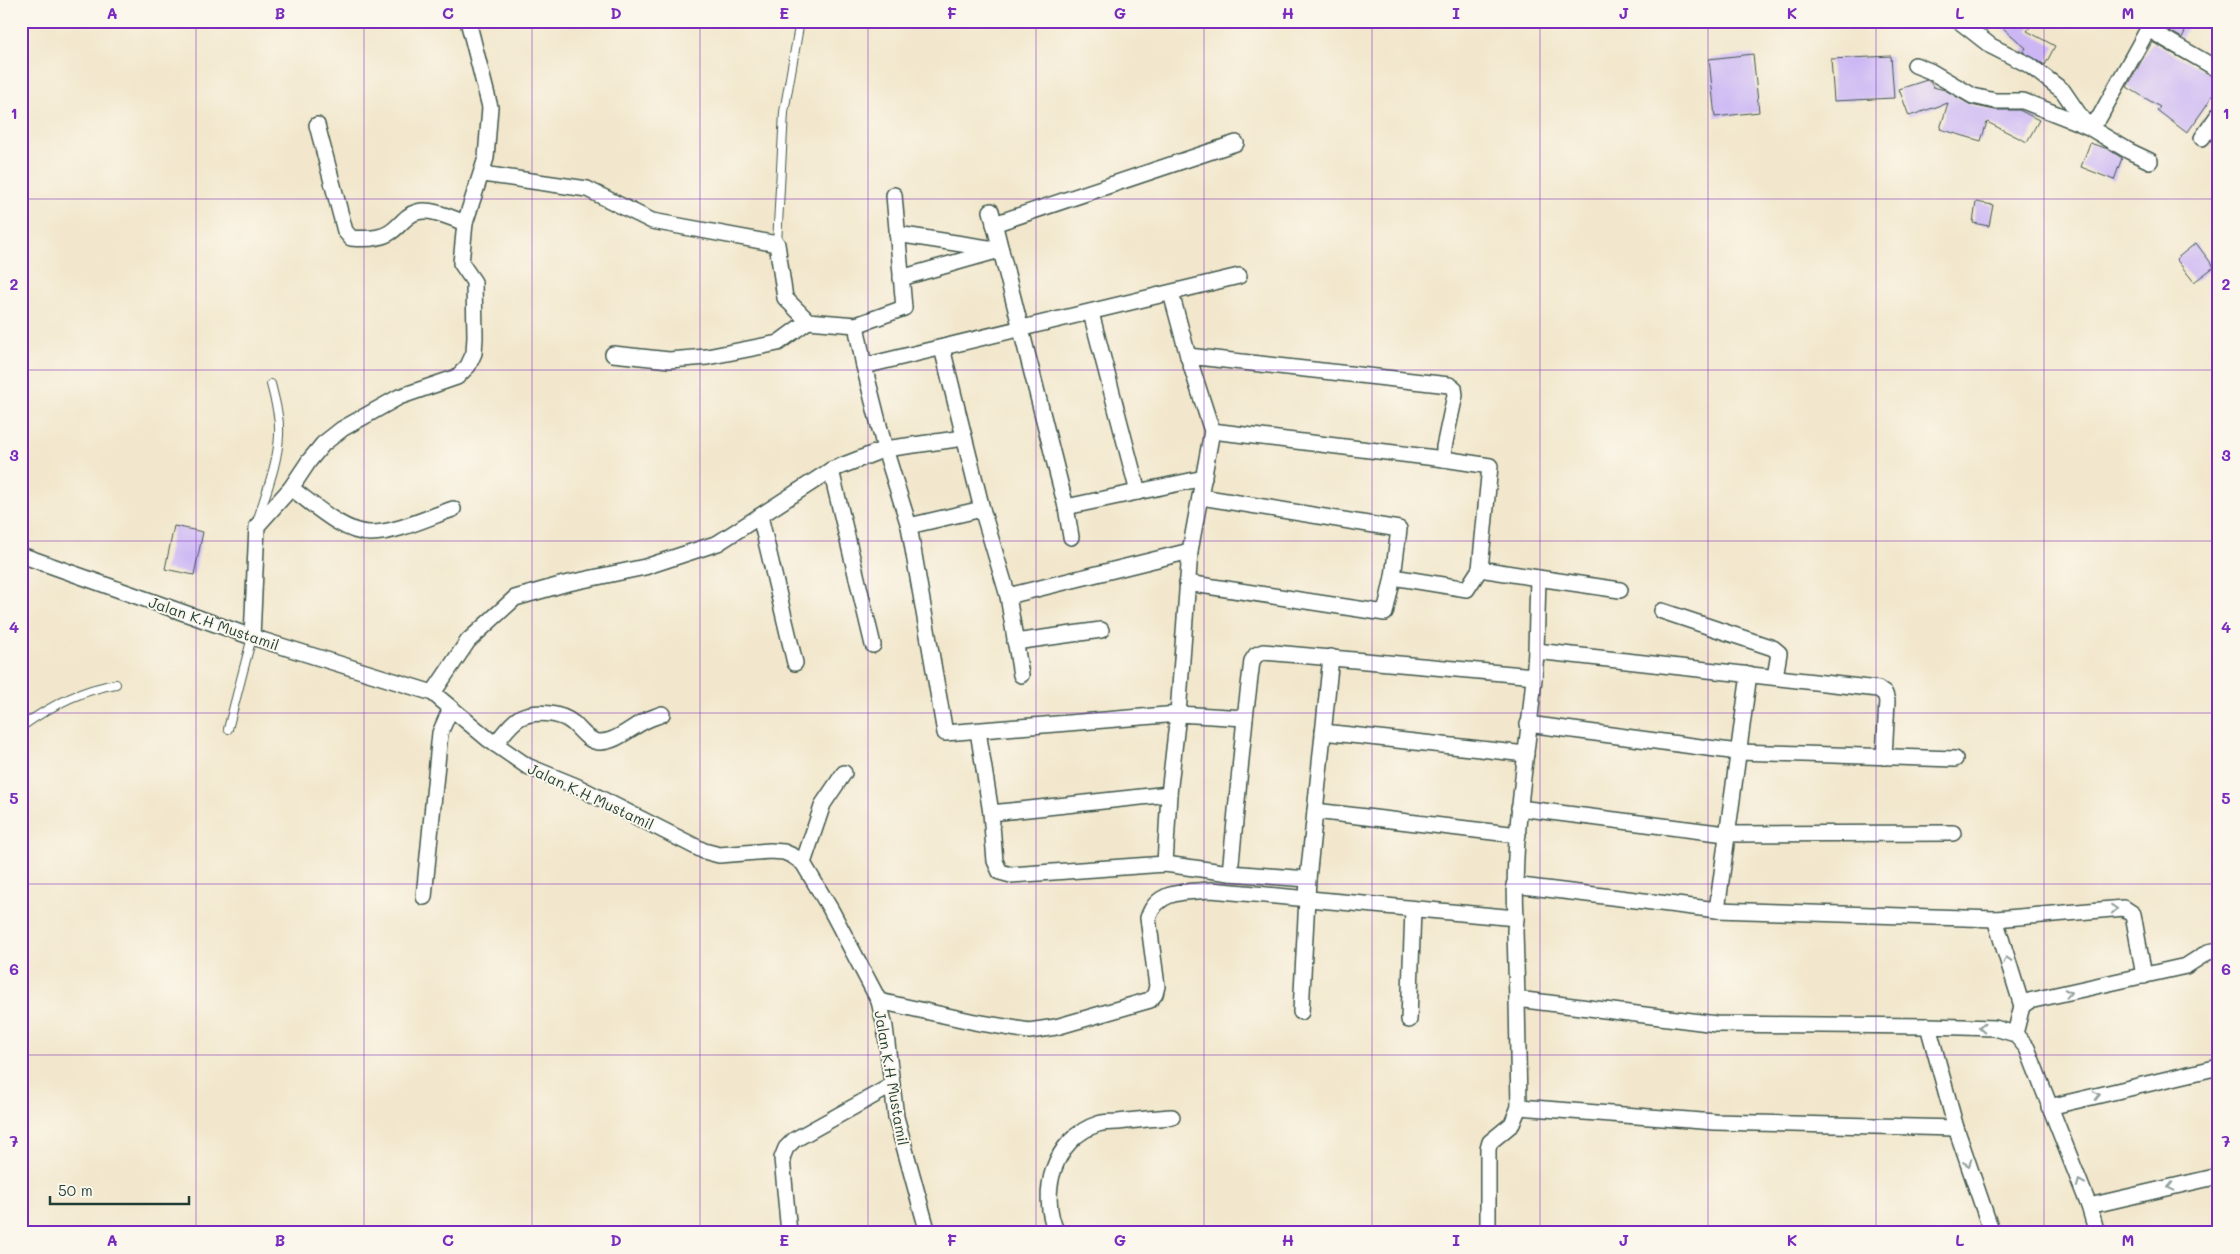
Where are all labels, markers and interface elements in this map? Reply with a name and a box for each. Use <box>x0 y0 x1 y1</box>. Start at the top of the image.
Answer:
text: A <box>106 2 118 23</box>
text: B <box>275 2 285 23</box>
text: C <box>442 2 454 23</box>
text: D <box>610 2 622 23</box>
text: E <box>779 2 789 23</box>
text: F <box>947 2 957 23</box>
text: G <box>1114 2 1126 23</box>
text: H <box>1282 2 1294 23</box>
text: I <box>1452 2 1460 23</box>
text: J <box>1619 2 1629 23</box>
text: K <box>1787 2 1797 23</box>
text: L <box>1955 2 1965 23</box>
text: M <box>2122 2 2134 23</box>
text: 1 <box>10 102 18 123</box>
text: 1 <box>2222 102 2230 123</box>
text: 2 <box>10 273 19 294</box>
text: 2 <box>2222 273 2231 294</box>
text: 3 <box>9 444 19 465</box>
text: 3 <box>2221 444 2231 465</box>
street label: Jalan K.H Mustamil <box>146 591 282 655</box>
text: 4 <box>9 616 19 637</box>
text: 4 <box>2221 616 2231 637</box>
street label: Jalan K.H Mustamil <box>525 758 657 834</box>
text: 5 <box>9 787 19 808</box>
text: 5 <box>2221 787 2231 808</box>
one-way arrow <box>2111 904 2119 915</box>
one-way arrow <box>2003 956 2013 964</box>
text: 6 <box>9 958 19 979</box>
text: 6 <box>2221 958 2231 979</box>
one-way arrow <box>2063 988 2072 999</box>
street label: Jalan K.H Mustamil <box>870 1009 914 1147</box>
one-way arrow <box>1977 1022 1985 1033</box>
one-way arrow <box>2092 1090 2101 1101</box>
text: 7 <box>10 1130 19 1151</box>
text: 7 <box>2222 1130 2231 1151</box>
one-way arrow <box>1962 1158 1972 1167</box>
scale bar <box>50 1174 189 1206</box>
one-way arrow <box>2075 1179 2086 1188</box>
text: 50 m <box>58 1180 93 1200</box>
one-way arrow <box>2167 1181 2176 1192</box>
text: A <box>106 1229 118 1250</box>
text: B <box>275 1229 285 1250</box>
text: C <box>442 1229 454 1250</box>
text: D <box>610 1229 622 1250</box>
text: E <box>779 1229 789 1250</box>
text: F <box>947 1229 957 1250</box>
text: G <box>1114 1229 1126 1250</box>
text: H <box>1282 1229 1294 1250</box>
text: I <box>1452 1229 1460 1250</box>
text: J <box>1619 1229 1629 1250</box>
text: K <box>1787 1229 1797 1250</box>
text: L <box>1955 1229 1965 1250</box>
text: M <box>2122 1229 2134 1250</box>

